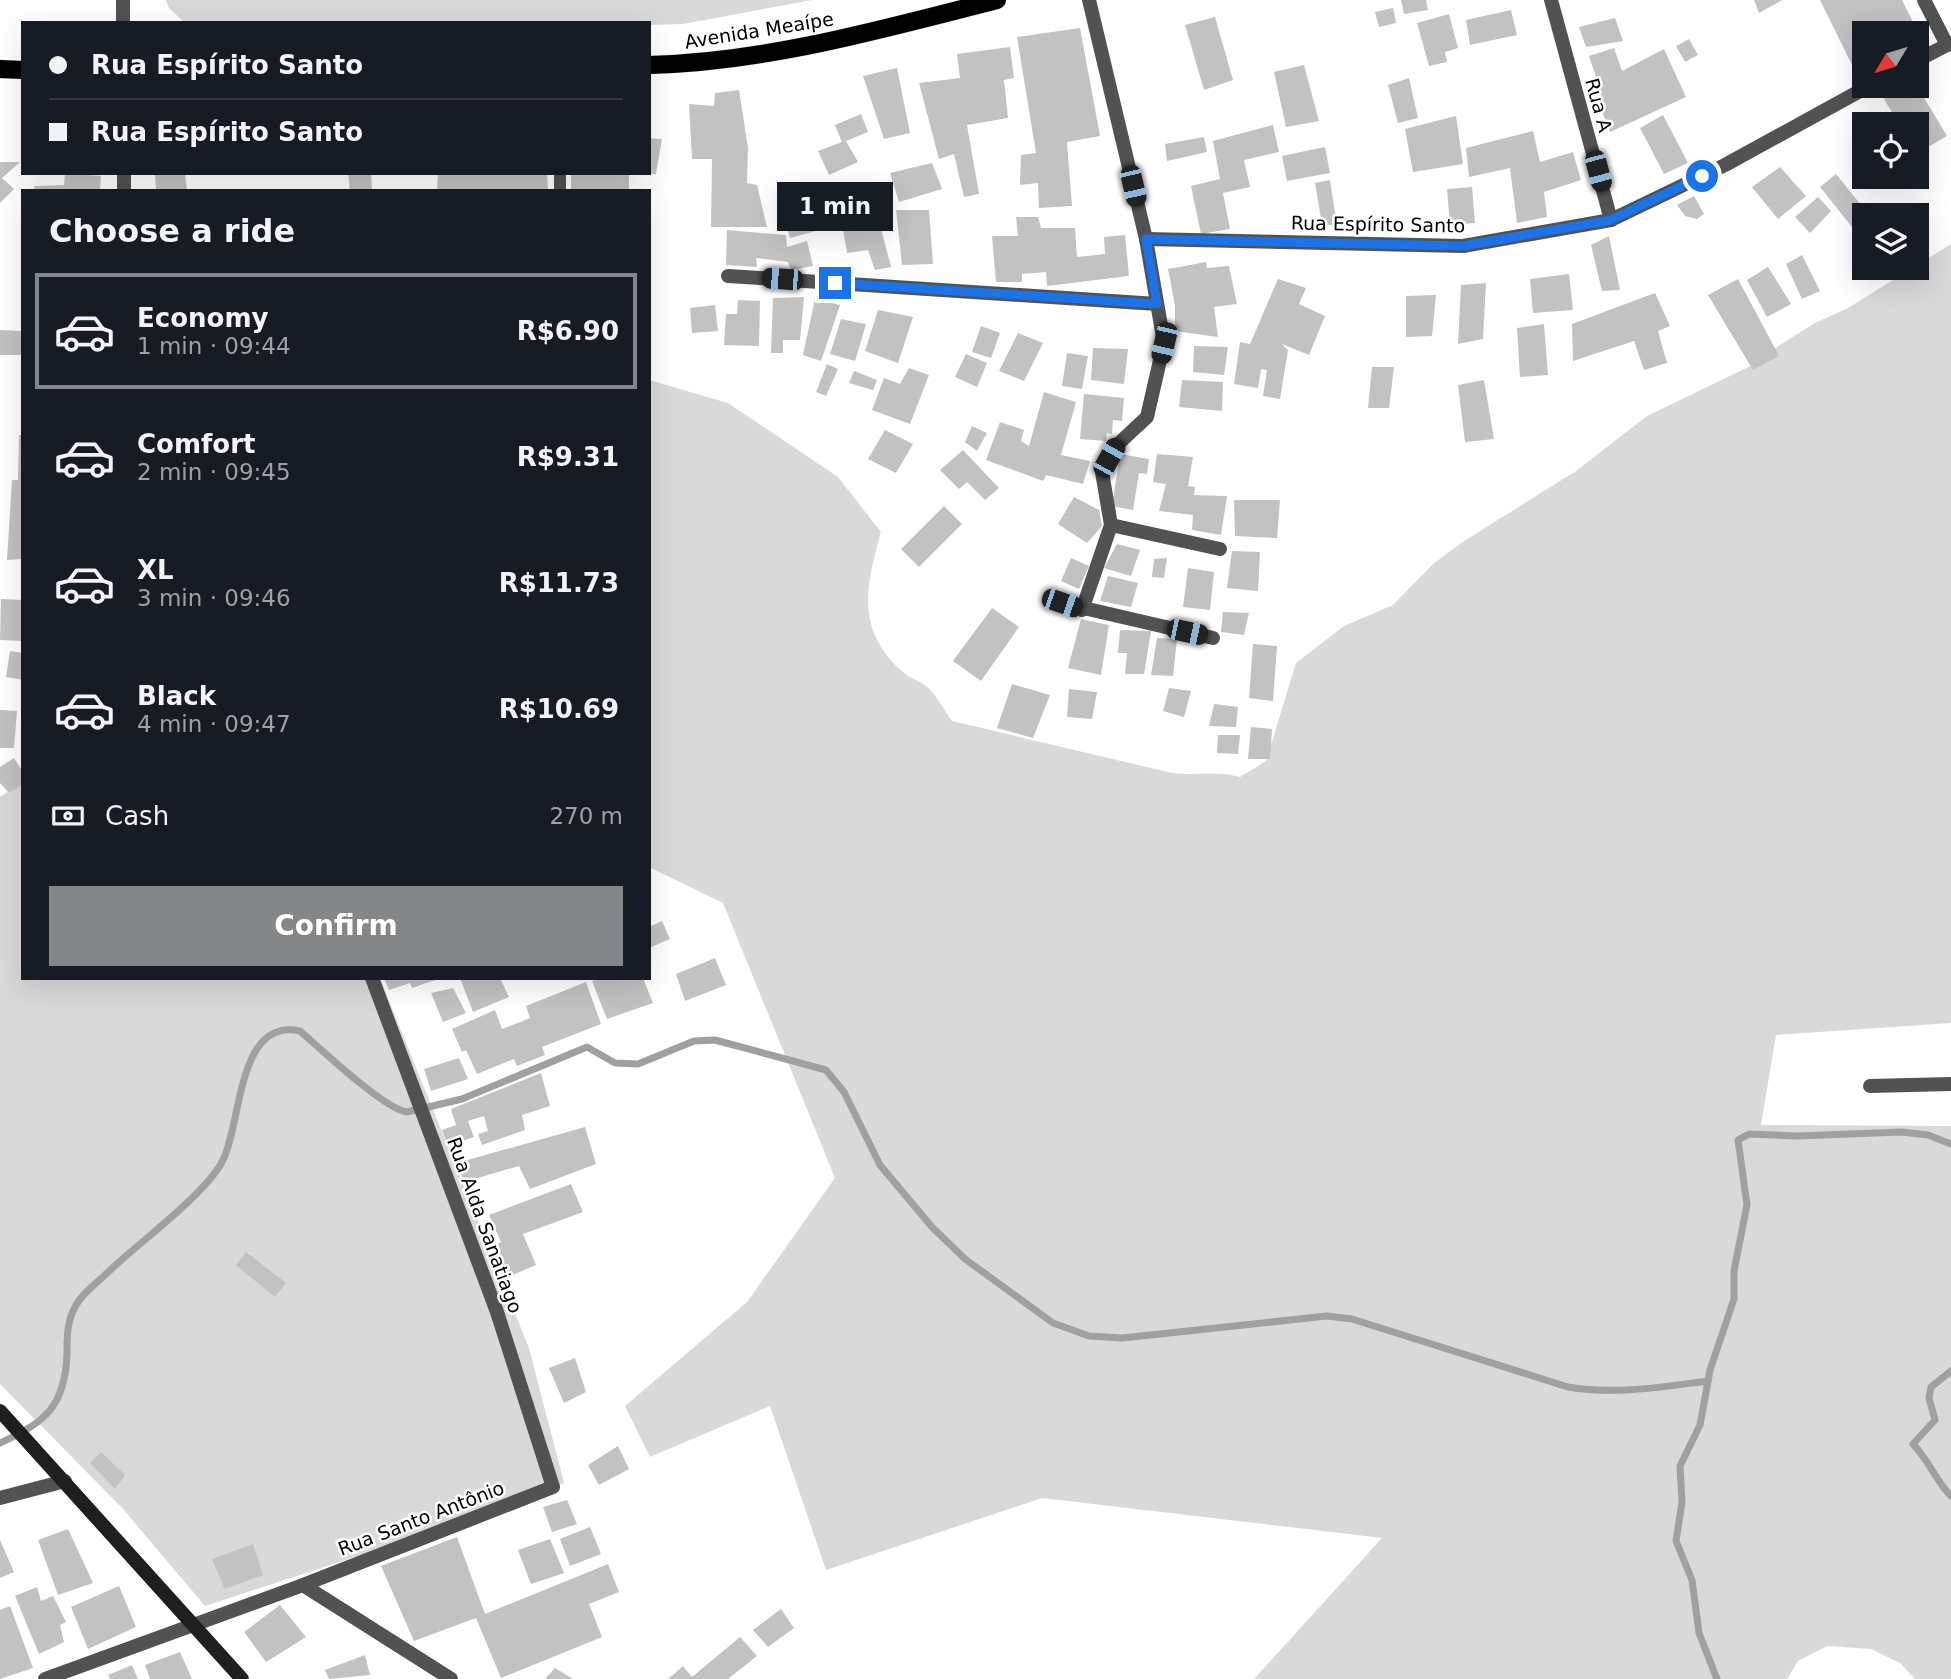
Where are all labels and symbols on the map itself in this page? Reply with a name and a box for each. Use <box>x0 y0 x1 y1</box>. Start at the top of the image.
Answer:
street label: Avenida Meaípe <box>683 7 835 53</box>
north arrow <box>1852 21 1928 98</box>
street label: Rua A <box>1581 76 1617 134</box>
car <box>1583 148 1614 194</box>
route start <box>1686 160 1718 192</box>
car <box>1119 163 1148 209</box>
callout: 1 min <box>777 182 893 230</box>
street label: Rua Espírito Santo <box>1291 211 1465 237</box>
car <box>761 267 804 291</box>
route end <box>819 267 851 299</box>
car <box>1150 320 1179 366</box>
car <box>1090 435 1129 481</box>
car <box>1039 586 1086 620</box>
car <box>1165 617 1210 647</box>
street label: Rua Alda Sanatiago <box>443 1134 527 1316</box>
street label: Rua Santo Antônio <box>335 1476 507 1560</box>

